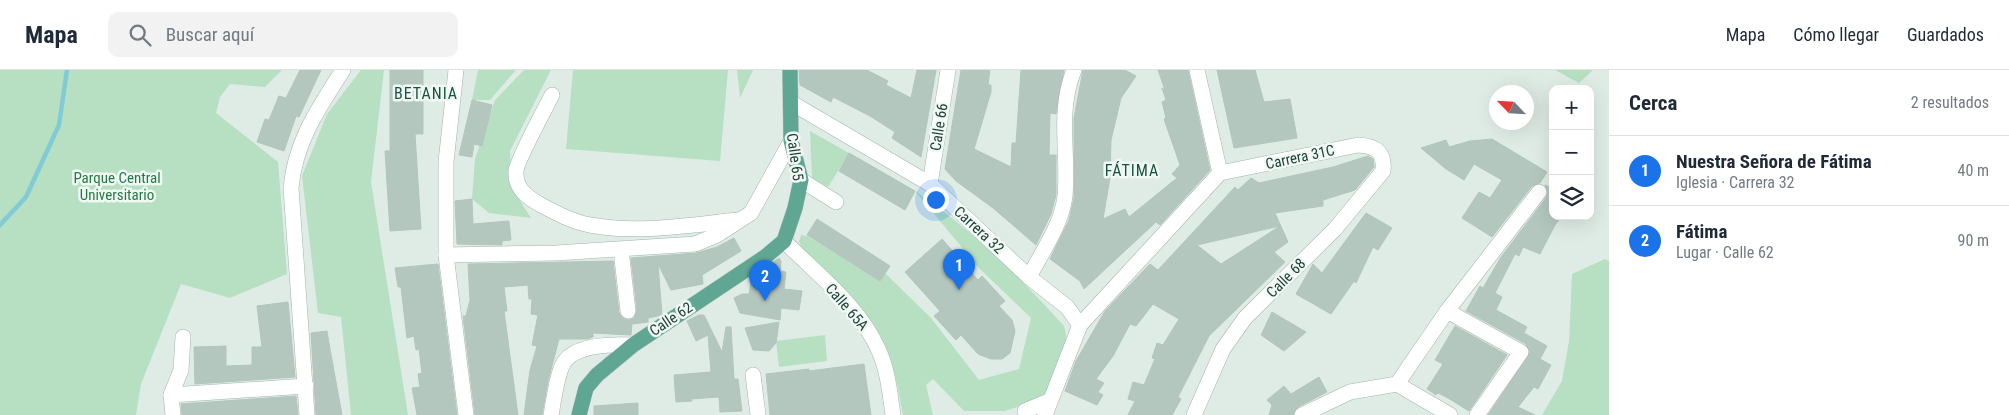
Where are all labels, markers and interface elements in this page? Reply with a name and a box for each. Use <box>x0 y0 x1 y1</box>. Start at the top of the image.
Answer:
search box <box>108 12 458 57</box>
text: Mapa <box>25 21 78 49</box>
icon: search <box>126 21 154 49</box>
text: Buscar aquí <box>166 23 254 46</box>
text: Mapa <box>1726 24 1765 45</box>
text: Cómo llegar <box>1793 24 1879 45</box>
text: Guardados <box>1907 24 1984 45</box>
district label: BETANIA <box>394 84 458 103</box>
north arrow <box>1489 85 1534 130</box>
map controls <box>1549 85 1594 220</box>
button: + <box>1549 85 1594 130</box>
text: Cerca <box>1629 91 1677 115</box>
text: 2 resultados <box>1911 93 1989 112</box>
street label: Calle 66 <box>926 102 952 152</box>
button: − <box>1549 130 1594 175</box>
street label: Calle 65 <box>783 132 807 182</box>
street label: Carrera 31C <box>1264 141 1336 173</box>
text: Nuestra Señora de Fátima <box>1676 150 1872 173</box>
district label: FÁTIMA <box>1105 161 1159 180</box>
text: 1 <box>1641 161 1649 180</box>
text: 40 m <box>1957 161 1989 180</box>
park label: Parque Central Universitario <box>73 169 161 204</box>
text: Iglesia · Carrera 32 <box>1676 173 1794 192</box>
button: layers <box>1549 175 1594 220</box>
your location <box>923 187 949 213</box>
street label: Carrera 32 <box>950 202 1008 258</box>
text: Fátima <box>1676 220 1727 243</box>
text: 2 <box>1641 231 1649 250</box>
text: 90 m <box>1957 231 1989 250</box>
text: Lugar · Calle 62 <box>1676 243 1774 262</box>
pin: 1 <box>943 249 975 290</box>
street label: Calle 68 <box>1263 255 1309 301</box>
pin: 2 <box>749 260 781 301</box>
street label: Calle 65A <box>822 280 873 334</box>
street label: Calle 62 <box>646 298 696 340</box>

